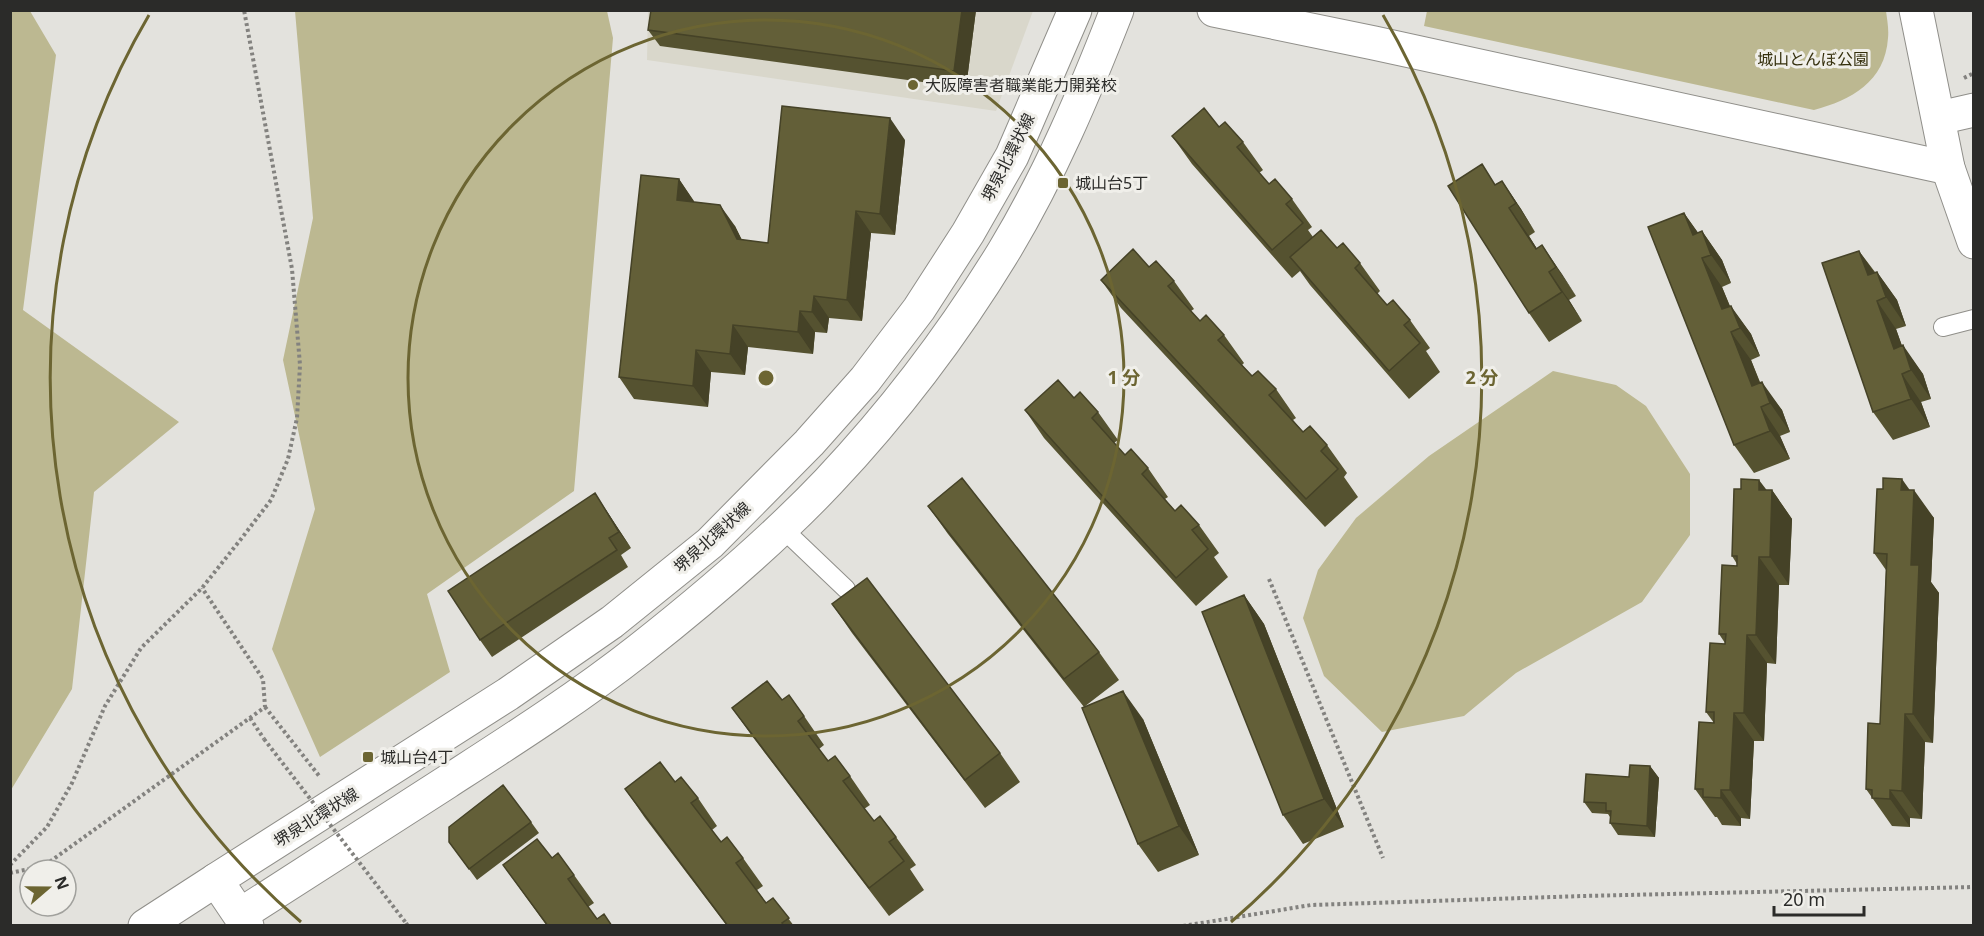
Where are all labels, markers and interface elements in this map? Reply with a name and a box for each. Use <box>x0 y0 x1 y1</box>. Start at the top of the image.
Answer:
park label: 城山とんぼ公園 <box>1757 48 1869 70</box>
place label: 大阪障害者職業能力開発校 <box>925 74 1117 96</box>
marker: 大阪障害者職業能力開発校 <box>906 78 920 92</box>
street label: 堺泉北環状線 <box>976 109 1040 205</box>
place label: 城山台5丁 <box>1075 172 1148 194</box>
marker: 城山台5丁 <box>1056 176 1070 190</box>
text: 1 分 <box>1108 365 1140 389</box>
text: 2 分 <box>1466 365 1498 389</box>
centre of rings <box>756 368 776 388</box>
street label: 堺泉北環状線 <box>669 497 755 577</box>
place label: 城山台4丁 <box>380 746 453 768</box>
marker: 城山台4丁 <box>361 750 375 764</box>
street label: 堺泉北環状線 <box>269 782 363 852</box>
north arrow <box>18 858 78 918</box>
text: N <box>50 873 75 893</box>
scale bar <box>1774 879 1864 917</box>
text: 20 m <box>1783 887 1825 911</box>

